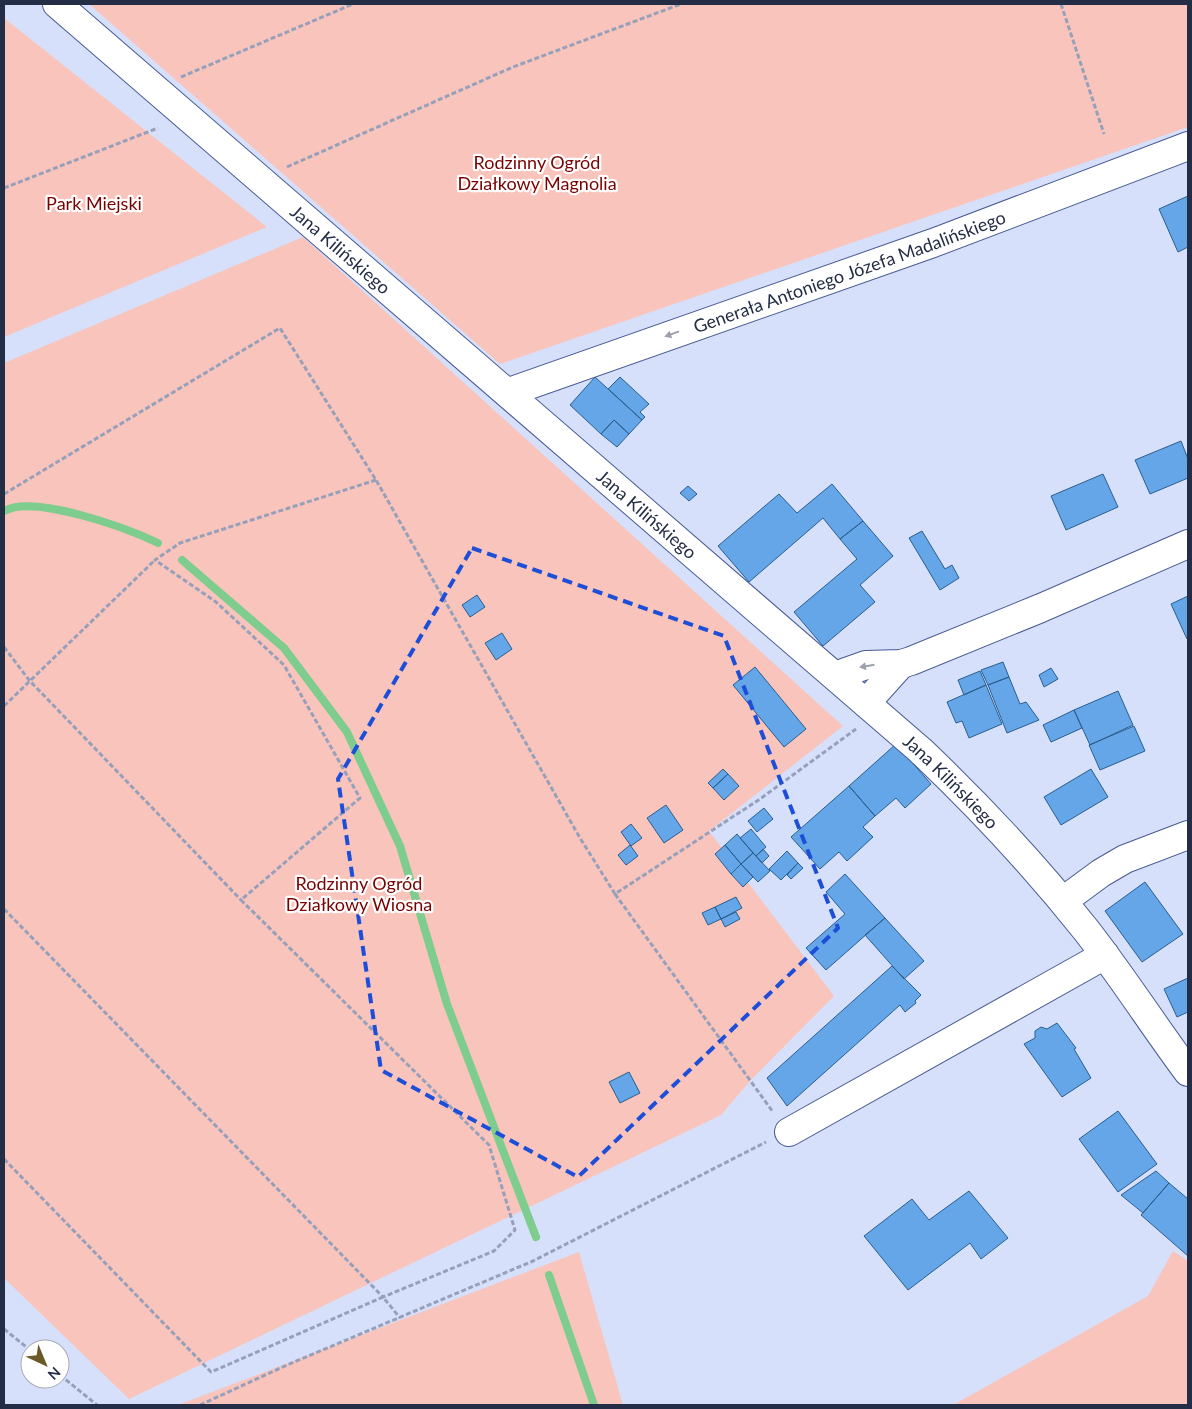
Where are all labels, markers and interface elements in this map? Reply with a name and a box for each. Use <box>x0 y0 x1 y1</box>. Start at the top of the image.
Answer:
park label: Rodzinny Ogród Działkowy Magnolia <box>457 151 617 194</box>
park label: Park Miejski <box>46 192 142 214</box>
street label: Jana Kilińskiego <box>286 200 395 298</box>
street label: Generała Antoniego Józefa Madalińskiego <box>690 205 1008 337</box>
one-way arrow <box>664 330 679 338</box>
street label: Jana Kilińskiego <box>593 465 702 563</box>
one-way arrow <box>859 663 875 671</box>
street label: Jana Kilińskiego <box>899 730 1003 833</box>
park label: Rodzinny Ogród Działkowy Wiosna <box>286 872 432 915</box>
north arrow <box>20 1339 70 1389</box>
text: N <box>45 1364 64 1384</box>

